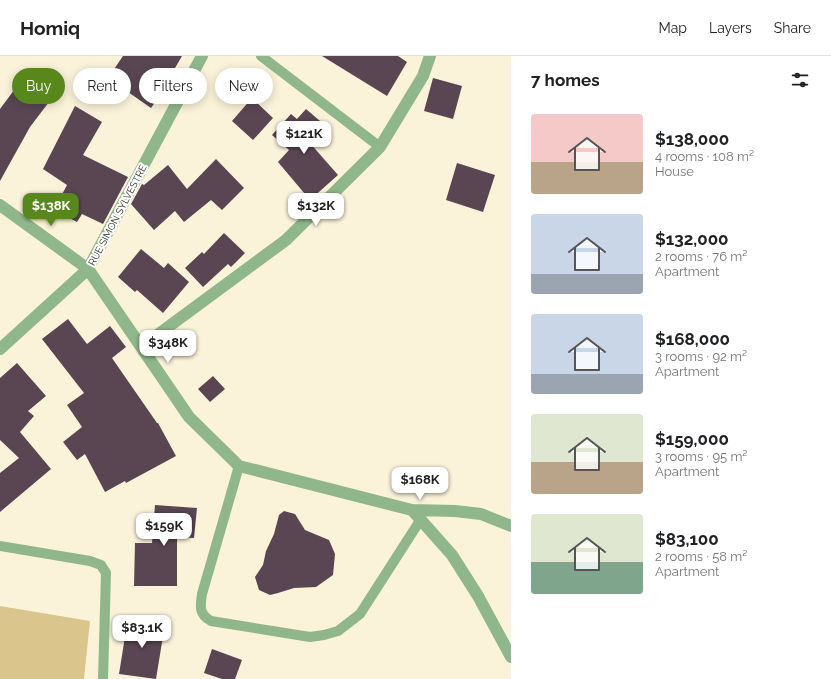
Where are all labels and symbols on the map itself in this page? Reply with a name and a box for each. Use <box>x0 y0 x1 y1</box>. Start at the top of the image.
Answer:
pin: $121K <box>276 121 332 155</box>
street label: RUE SIMON SYLVESTRE <box>86 163 149 268</box>
pin: $138K <box>23 193 79 227</box>
pin: $132K <box>288 193 344 227</box>
pin: $348K <box>140 330 196 364</box>
pin: $168K <box>392 467 448 501</box>
pin: $159K <box>136 513 192 547</box>
pin: $83.1K <box>109 615 175 649</box>

